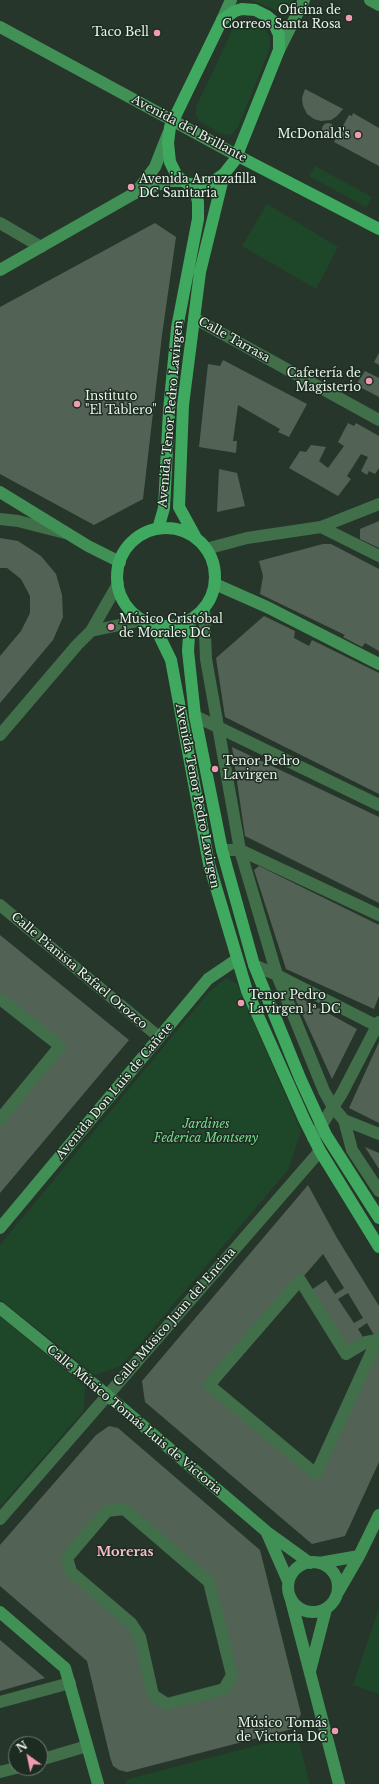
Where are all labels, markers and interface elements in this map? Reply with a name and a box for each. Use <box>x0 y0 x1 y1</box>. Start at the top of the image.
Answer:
place label: Oficina de Correos Santa Rosa <box>222 4 341 32</box>
marker: Oficina de Correos Santa Rosa <box>344 13 354 23</box>
place label: Taco Bell <box>92 26 149 40</box>
marker: Taco Bell <box>152 28 162 38</box>
street label: Avenida del Brillante <box>129 92 249 166</box>
place label: McDonald's <box>278 128 350 142</box>
marker: McDonald's <box>353 130 363 140</box>
place label: Avenida Arruzafilla DC Sanitaria <box>139 173 256 201</box>
marker: Avenida Arruzafilla DC Sanitaria <box>126 182 136 192</box>
street label: Calle Tarrasa <box>196 314 272 366</box>
street label: Avenida Tenor Pedro Lavirgen <box>156 320 186 508</box>
place label: Cafetería de Magisterio <box>287 367 361 395</box>
marker: Cafetería de Magisterio <box>364 376 374 386</box>
place label: Instituto "El Tablero" <box>85 390 157 418</box>
marker: Instituto "El Tablero" <box>72 399 82 409</box>
place label: Músico Cristóbal de Morales DC <box>119 613 223 641</box>
marker: Músico Cristóbal de Morales DC <box>106 622 116 632</box>
street label: Avenida Tenor Pedro Lavirgen <box>172 702 222 890</box>
place label: Tenor Pedro Lavirgen <box>223 755 300 783</box>
marker: Tenor Pedro Lavirgen <box>210 764 220 774</box>
street label: Calle Pianista Rafael Orozco <box>8 910 150 1032</box>
place label: Tenor Pedro Lavirgen 1ª DC <box>249 989 341 1017</box>
marker: Tenor Pedro Lavirgen 1ª DC <box>236 998 246 1008</box>
street label: Avenida Don Luis de Cañete <box>53 1020 177 1162</box>
park label: Jardines Federica Montseny <box>154 1118 258 1146</box>
street label: Calle Músico Juan del Encina <box>111 1245 239 1389</box>
street label: Calle Músico Tomás Luis de Victoria <box>44 1343 224 1497</box>
district label: Moreras <box>96 1544 154 1560</box>
place label: Músico Tomás de Victoria DC <box>236 1717 327 1745</box>
marker: Músico Tomás de Victoria DC <box>330 1726 340 1736</box>
north arrow <box>8 1736 48 1776</box>
text: N <box>14 1738 30 1755</box>

